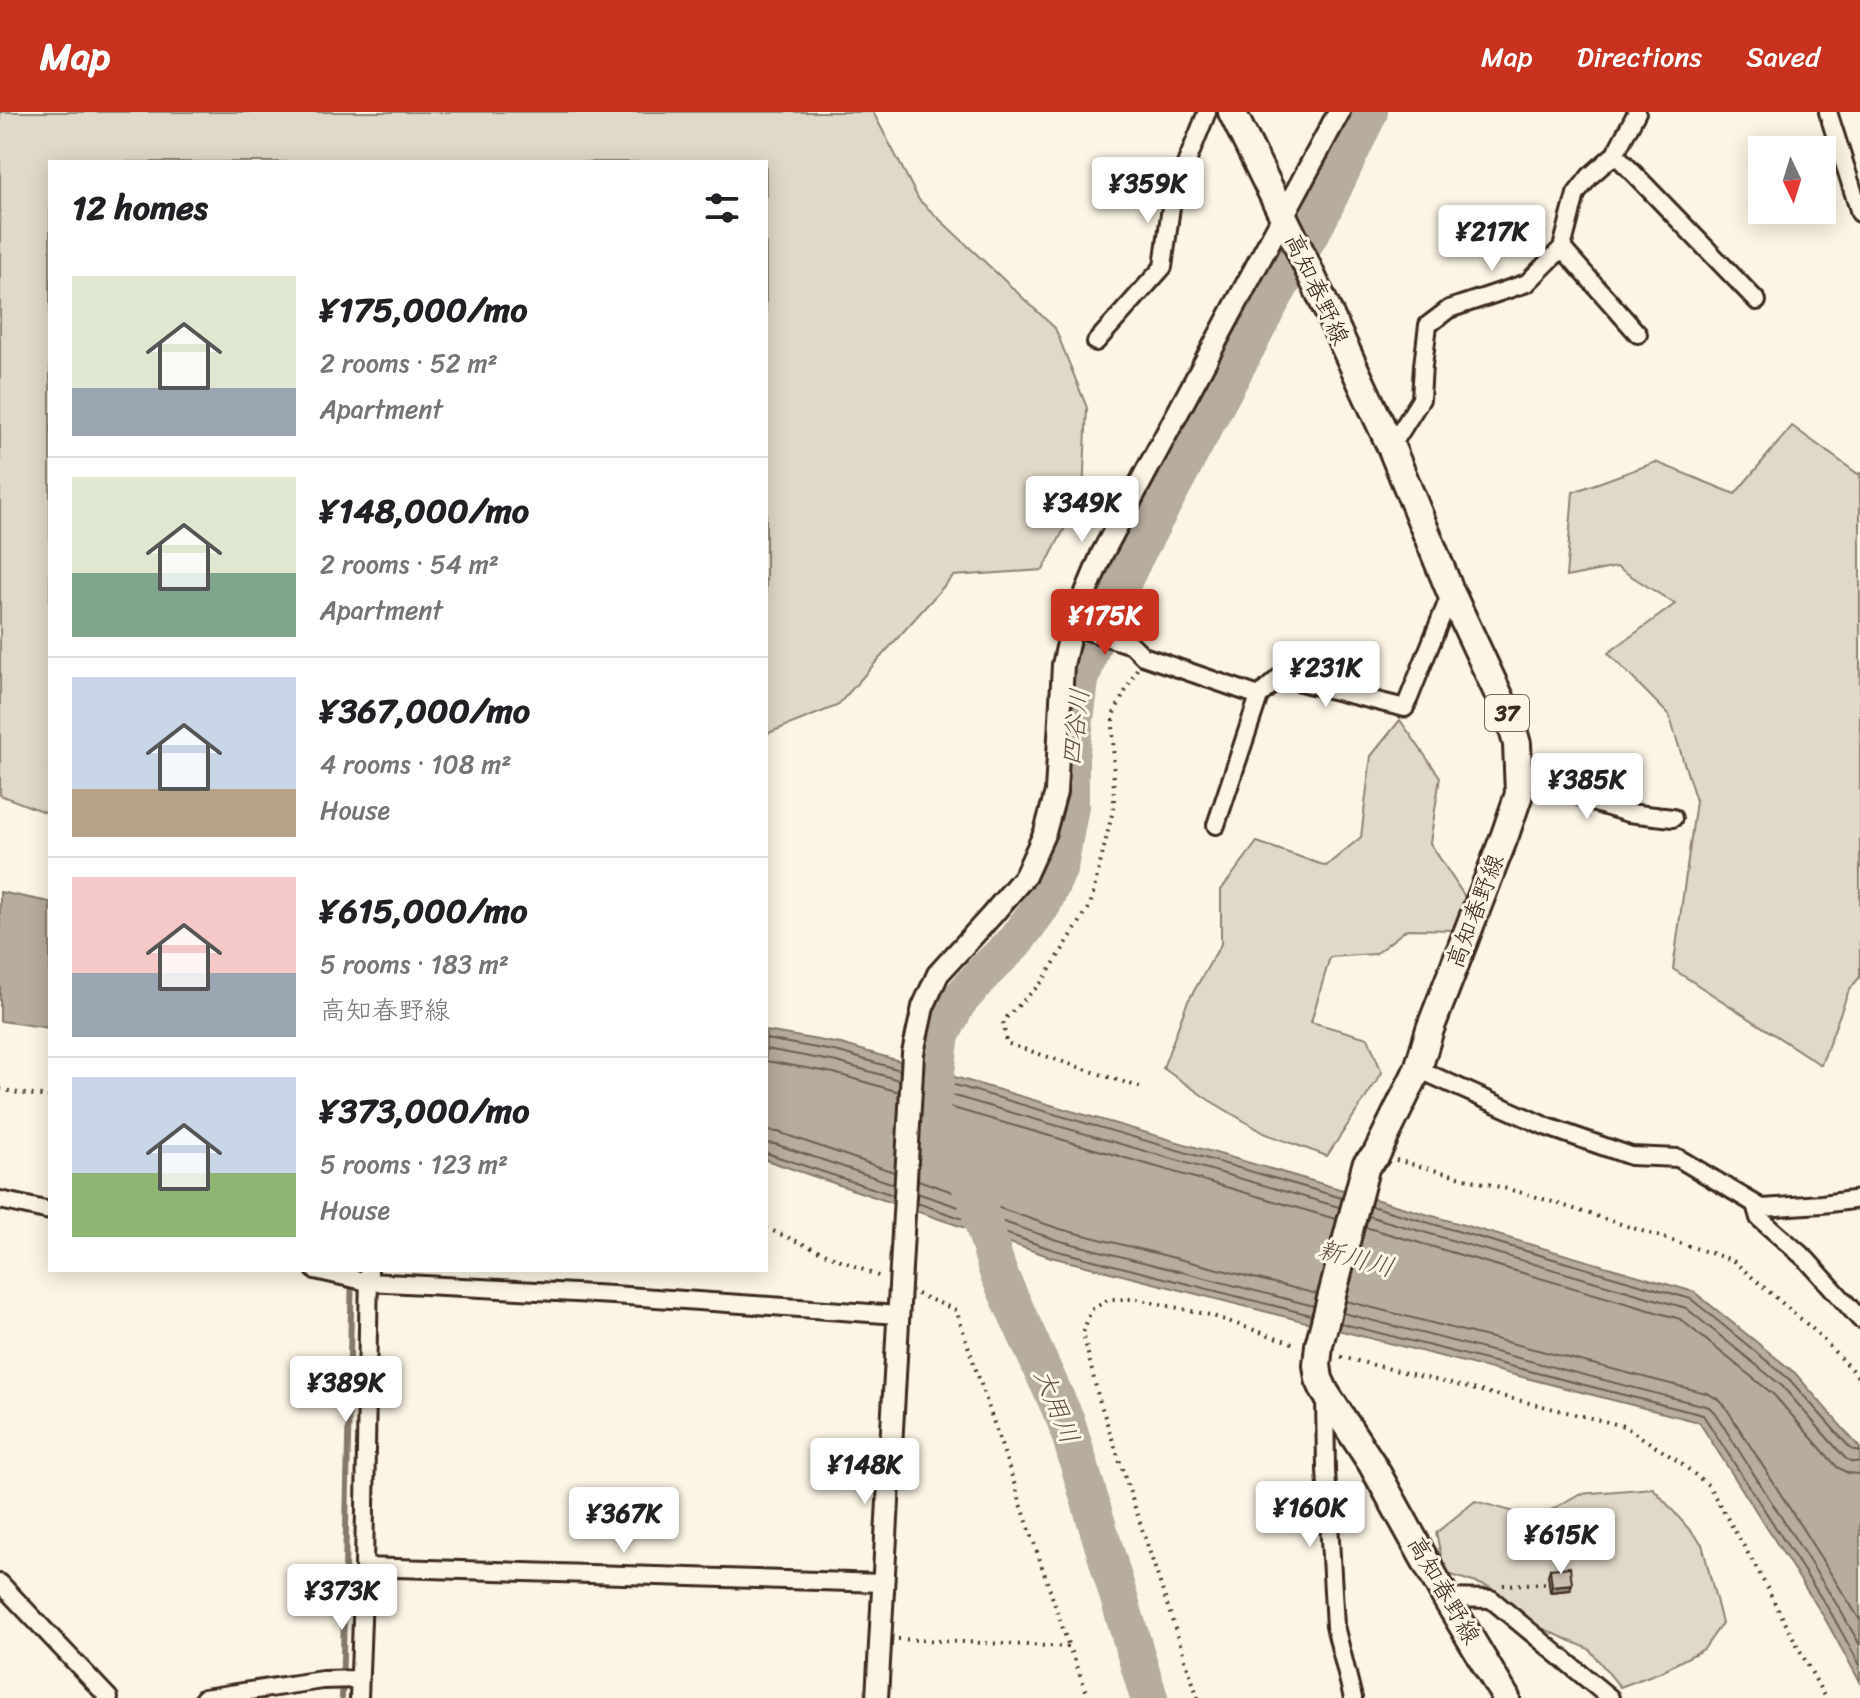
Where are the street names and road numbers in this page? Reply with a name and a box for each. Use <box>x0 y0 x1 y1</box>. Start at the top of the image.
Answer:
street label: 高知春野線 <box>1273 226 1361 352</box>
road number: 37 <box>1485 695 1529 731</box>
street label: 高知春野線 <box>1434 847 1516 975</box>
street label: 高知春野線 <box>1396 1528 1492 1652</box>

